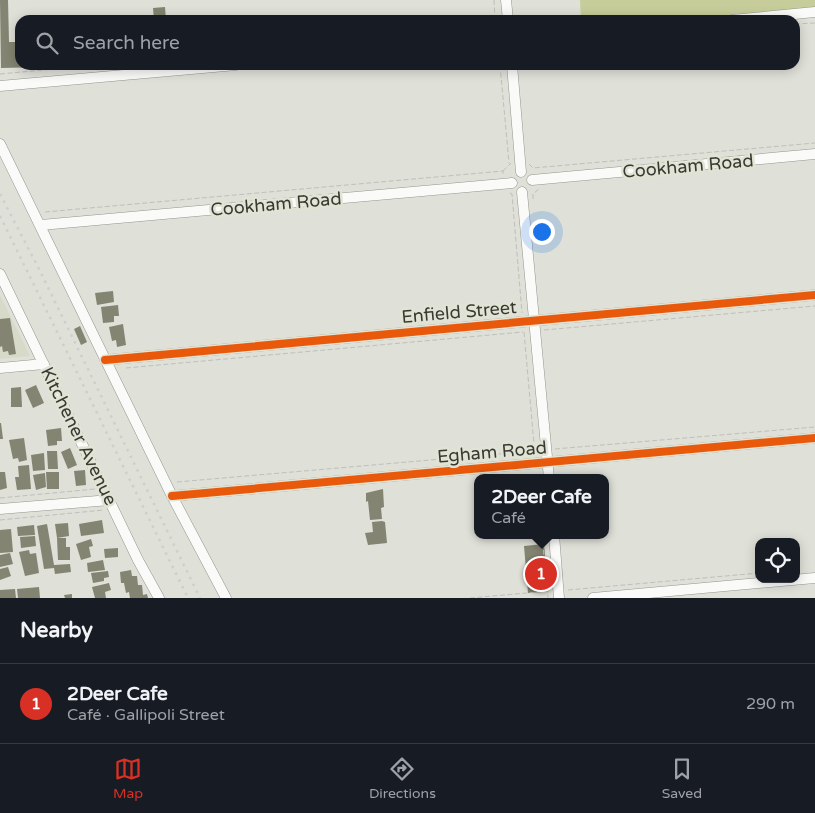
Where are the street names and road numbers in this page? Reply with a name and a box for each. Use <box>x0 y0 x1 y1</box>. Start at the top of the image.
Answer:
street label: Cookham Road <box>622 149 754 183</box>
street label: Cookham Road <box>210 187 342 221</box>
street label: Enfield Street <box>400 296 518 328</box>
street label: Kitchener Avenue <box>36 363 122 509</box>
street label: Egham Road <box>436 436 548 468</box>

